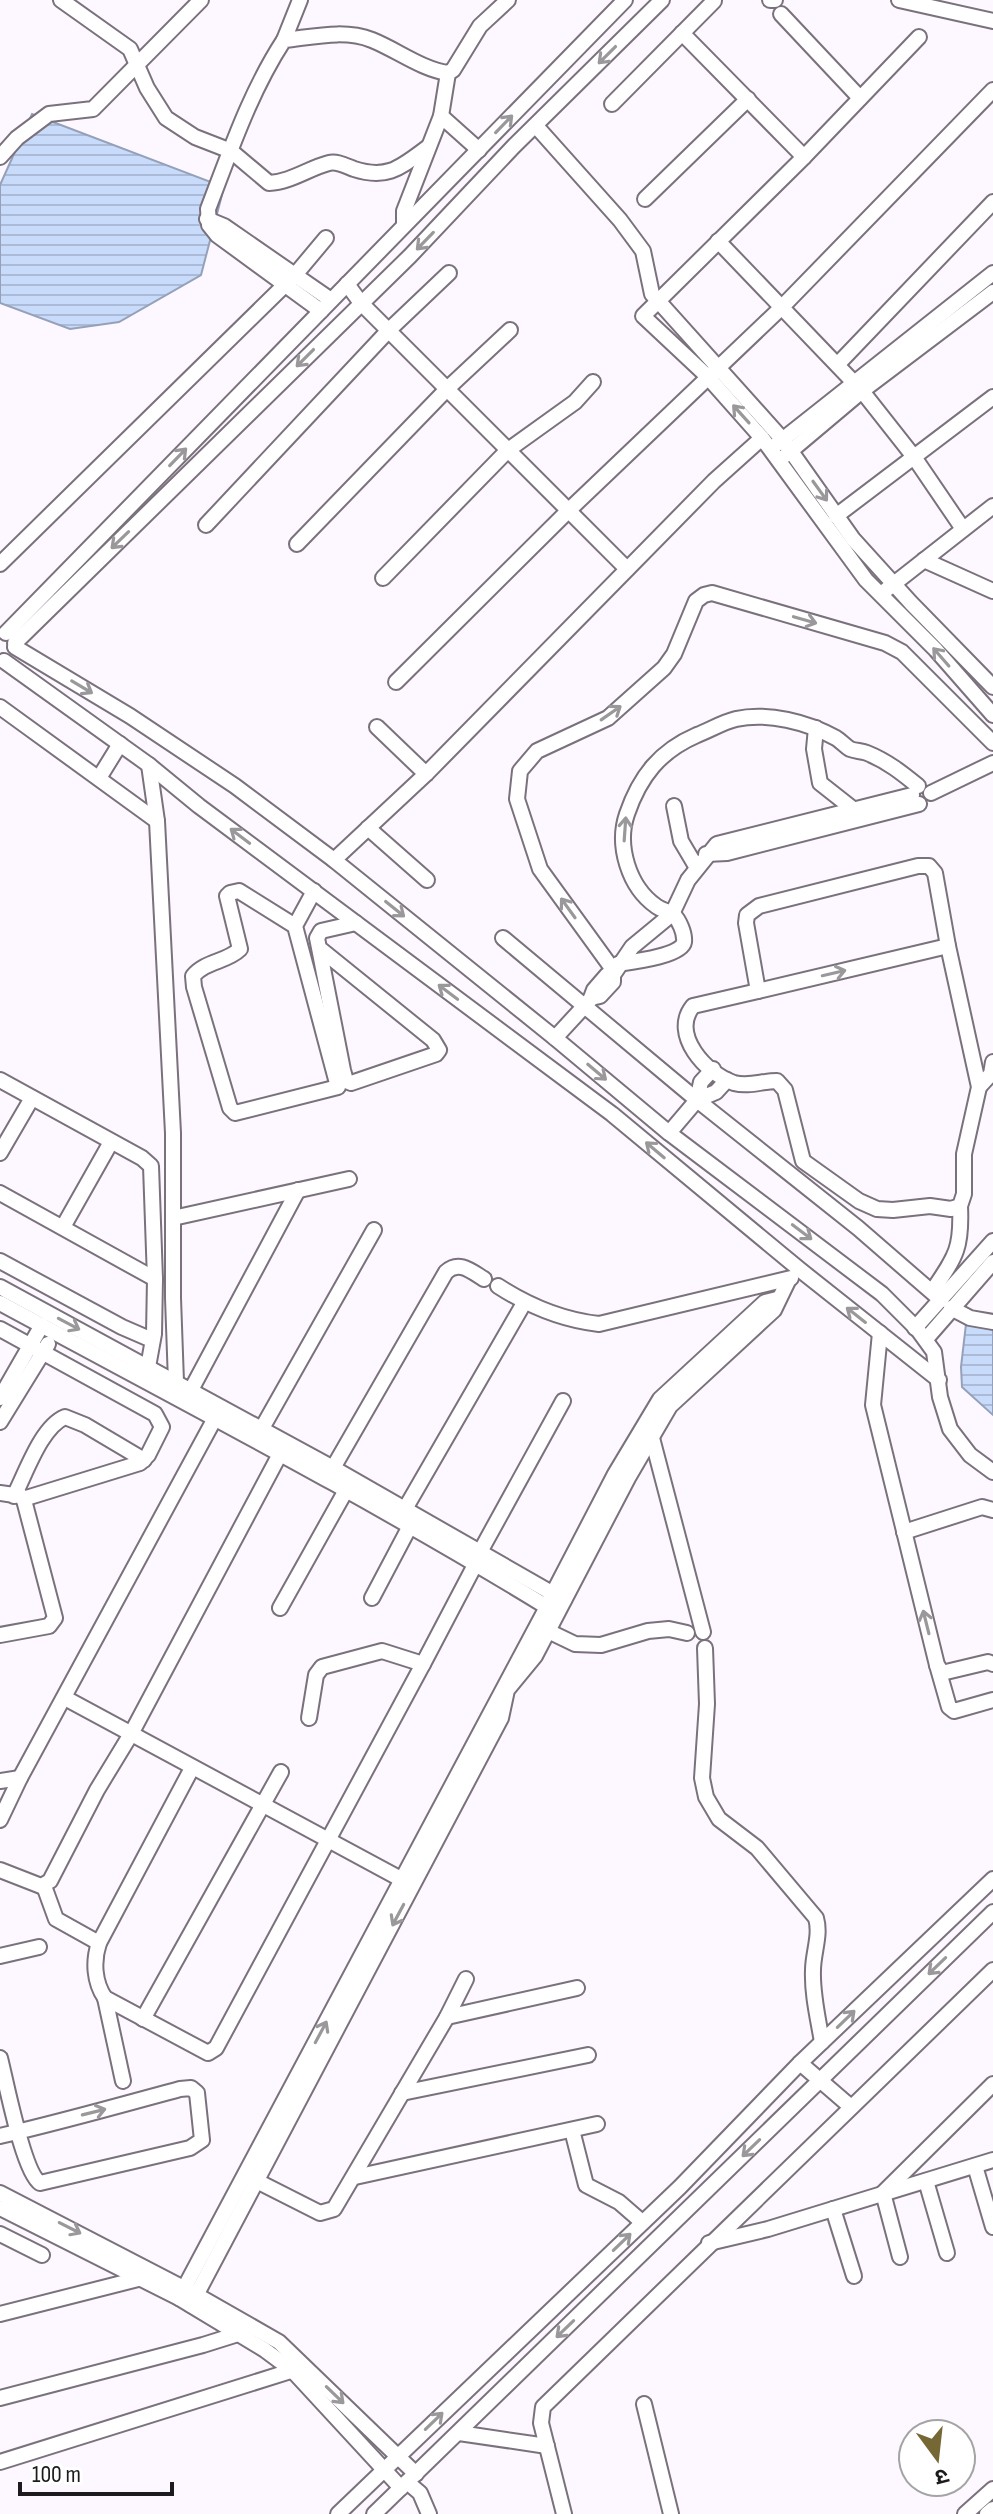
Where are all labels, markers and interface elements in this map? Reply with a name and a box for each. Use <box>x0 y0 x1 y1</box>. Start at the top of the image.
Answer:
one-way arrow <box>597 45 616 65</box>
one-way arrow <box>494 114 513 134</box>
one-way arrow <box>415 231 434 251</box>
one-way arrow <box>296 348 315 367</box>
one-way arrow <box>731 404 750 424</box>
one-way arrow <box>168 448 187 467</box>
one-way arrow <box>812 480 829 501</box>
one-way arrow <box>111 530 130 549</box>
one-way arrow <box>791 613 817 628</box>
one-way arrow <box>933 647 951 667</box>
one-way arrow <box>70 680 93 696</box>
one-way arrow <box>599 705 621 721</box>
one-way arrow <box>618 816 633 843</box>
one-way arrow <box>230 828 251 845</box>
one-way arrow <box>560 898 577 919</box>
one-way arrow <box>384 899 405 917</box>
one-way arrow <box>820 965 846 980</box>
one-way arrow <box>438 984 460 1000</box>
one-way arrow <box>586 1063 606 1081</box>
one-way arrow <box>645 1141 666 1159</box>
one-way arrow <box>791 1223 812 1240</box>
one-way arrow <box>846 1306 867 1323</box>
one-way arrow <box>56 1316 80 1332</box>
one-way arrow <box>918 1609 933 1635</box>
one-way arrow <box>390 1903 406 1927</box>
one-way arrow <box>927 1957 947 1976</box>
one-way arrow <box>836 2010 855 2029</box>
one-way arrow <box>314 2020 330 2044</box>
one-way arrow <box>81 2104 107 2119</box>
one-way arrow <box>742 2138 761 2157</box>
one-way arrow <box>57 2221 81 2236</box>
one-way arrow <box>612 2232 632 2251</box>
one-way arrow <box>555 2320 575 2339</box>
one-way arrow <box>325 2385 344 2404</box>
one-way arrow <box>424 2411 444 2430</box>
north arrow <box>897 2418 977 2498</box>
scale bar <box>20 2446 172 2496</box>
text: 100 m <box>32 2460 81 2489</box>
text: उ <box>931 2461 952 2491</box>

